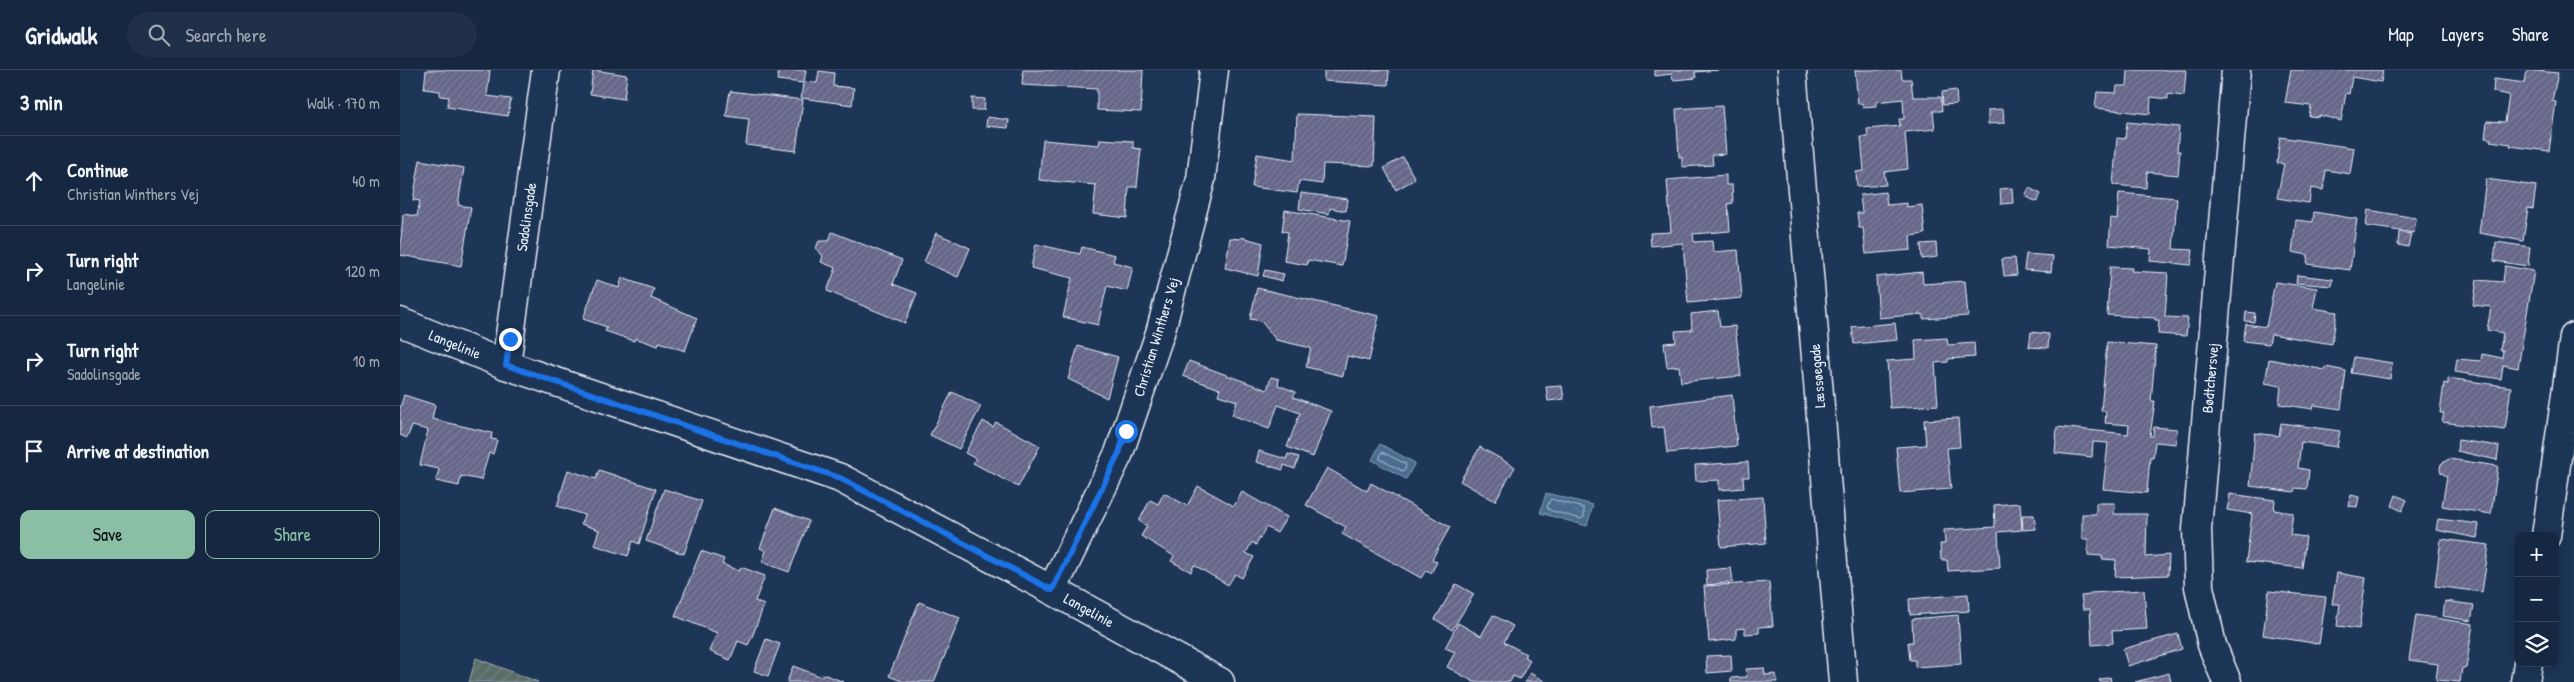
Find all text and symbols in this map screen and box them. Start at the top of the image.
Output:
search box [127,12,477,57]
text: Gridwalk [25,19,97,51]
icon: search [145,21,173,49]
text: Search here [185,22,267,48]
text: Map [2388,22,2414,47]
text: Layers [2442,22,2484,47]
text: Share [2512,22,2549,47]
text: 3 min [20,88,63,117]
text: Walk · 170 m [307,92,380,114]
text: Continue [67,157,128,183]
icon: ahead [20,167,48,195]
text: 40 m [352,170,380,192]
street label: Sadolinsgade [511,181,541,253]
text: Christian Winthers Vej [67,183,199,205]
text: Turn right [67,247,138,273]
icon: right [20,257,48,285]
text: 120 m [345,260,380,282]
text: Langelinie [67,273,125,295]
street label: Christian Winthers Vej [1128,275,1184,399]
street label: Langelinie [426,324,484,364]
route end [499,328,522,351]
text: Turn right [67,337,138,363]
street label: Bødtchersvej [2196,342,2224,414]
street label: Læssøegade [1804,343,1830,409]
icon: right [20,347,48,375]
text: 10 m [352,350,380,372]
text: Sadolinsgade [67,363,141,385]
route start [1115,420,1138,443]
icon: arrive [20,437,48,465]
text: Arrive at destination [67,438,209,464]
button: Save [20,510,195,559]
button: Share [205,510,380,559]
map controls [2514,532,2559,667]
button: + [2514,532,2559,577]
button: − [2514,577,2559,622]
street label: Langelinie [1060,588,1118,632]
button: layers [2514,622,2559,667]

